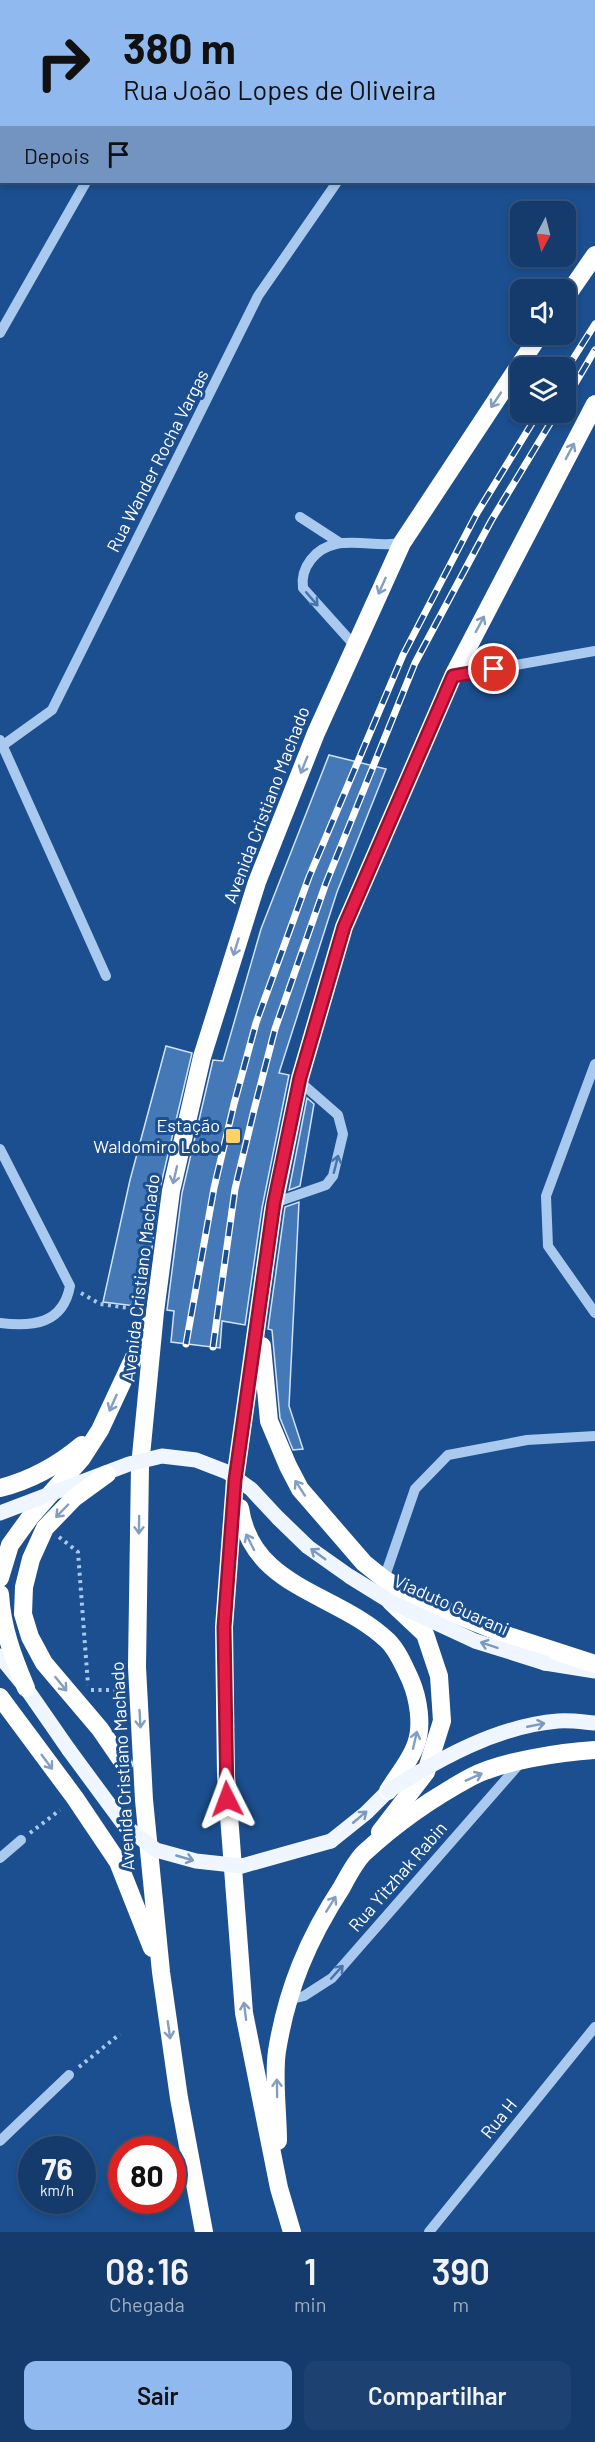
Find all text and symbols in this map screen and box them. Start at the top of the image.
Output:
text: 380 m [123,22,236,72]
icon: right [24,24,102,102]
text: Rua João Lopes de Oliveira [123,73,436,105]
icon: arrive [102,138,135,171]
text: Depois [24,142,90,168]
north arrow [510,201,576,267]
map controls [510,201,576,423]
button: sound [510,279,576,345]
button: layers [510,357,576,423]
street label: Rua Wander Rocha Vargas [101,365,213,556]
one-way arrow [489,392,502,409]
one-way arrow [564,443,576,460]
one-way arrow [376,576,387,594]
one-way arrow [305,591,319,606]
one-way arrow [474,616,486,633]
pin [468,643,519,694]
icon: arrive [477,652,510,685]
street label: Avenida Cristiano Machado [218,703,314,906]
one-way arrow [298,755,309,773]
one-way arrow [230,937,241,956]
place label: Estação Waldomiro Lobo [93,1114,220,1157]
marker: Estação Waldomiro Lobo [224,1127,242,1145]
one-way arrow [330,1154,342,1173]
one-way arrow [168,1165,180,1184]
street label: Avenida Cristiano Machado [116,1173,164,1383]
one-way arrow [107,1394,118,1412]
one-way arrow [294,1480,306,1497]
one-way arrow [54,1503,69,1518]
one-way arrow [133,1514,145,1534]
one-way arrow [244,1534,256,1551]
one-way arrow [311,1548,327,1560]
street label: Viaduto Guarani [391,1569,512,1639]
one-way arrow [480,1639,499,1650]
street label: Avenida Cristiano Machado [106,1661,138,1871]
one-way arrow [54,1676,67,1692]
one-way arrow [134,1709,145,1729]
one-way arrow [526,1719,546,1730]
one-way arrow [410,1731,422,1750]
one-way arrow [41,1753,53,1769]
position arrow [195,1767,259,1831]
one-way arrow [465,1770,483,1782]
one-way arrow [352,1811,368,1824]
street label: Rua Yitzhak Rabin [343,1817,451,1936]
one-way arrow [175,1853,194,1864]
one-way arrow [325,1895,338,1912]
one-way arrow [330,1964,344,1979]
one-way arrow [239,2001,250,2021]
one-way arrow [164,2019,175,2039]
one-way arrow [272,2078,283,2098]
street label: Rua H [475,2094,521,2143]
speed limit sign: 80 [108,2136,186,2214]
text: 76 [42,2150,73,2186]
text: km/h [40,2181,74,2199]
text: 08:16 [105,2249,189,2292]
text: 1 [304,2249,317,2292]
text: 390 [431,2249,490,2292]
text: Chegada [109,2292,185,2316]
text: min [294,2292,327,2316]
text: m [452,2292,469,2316]
button: Sair [24,2361,292,2430]
button: Compartilhar [304,2361,571,2430]

